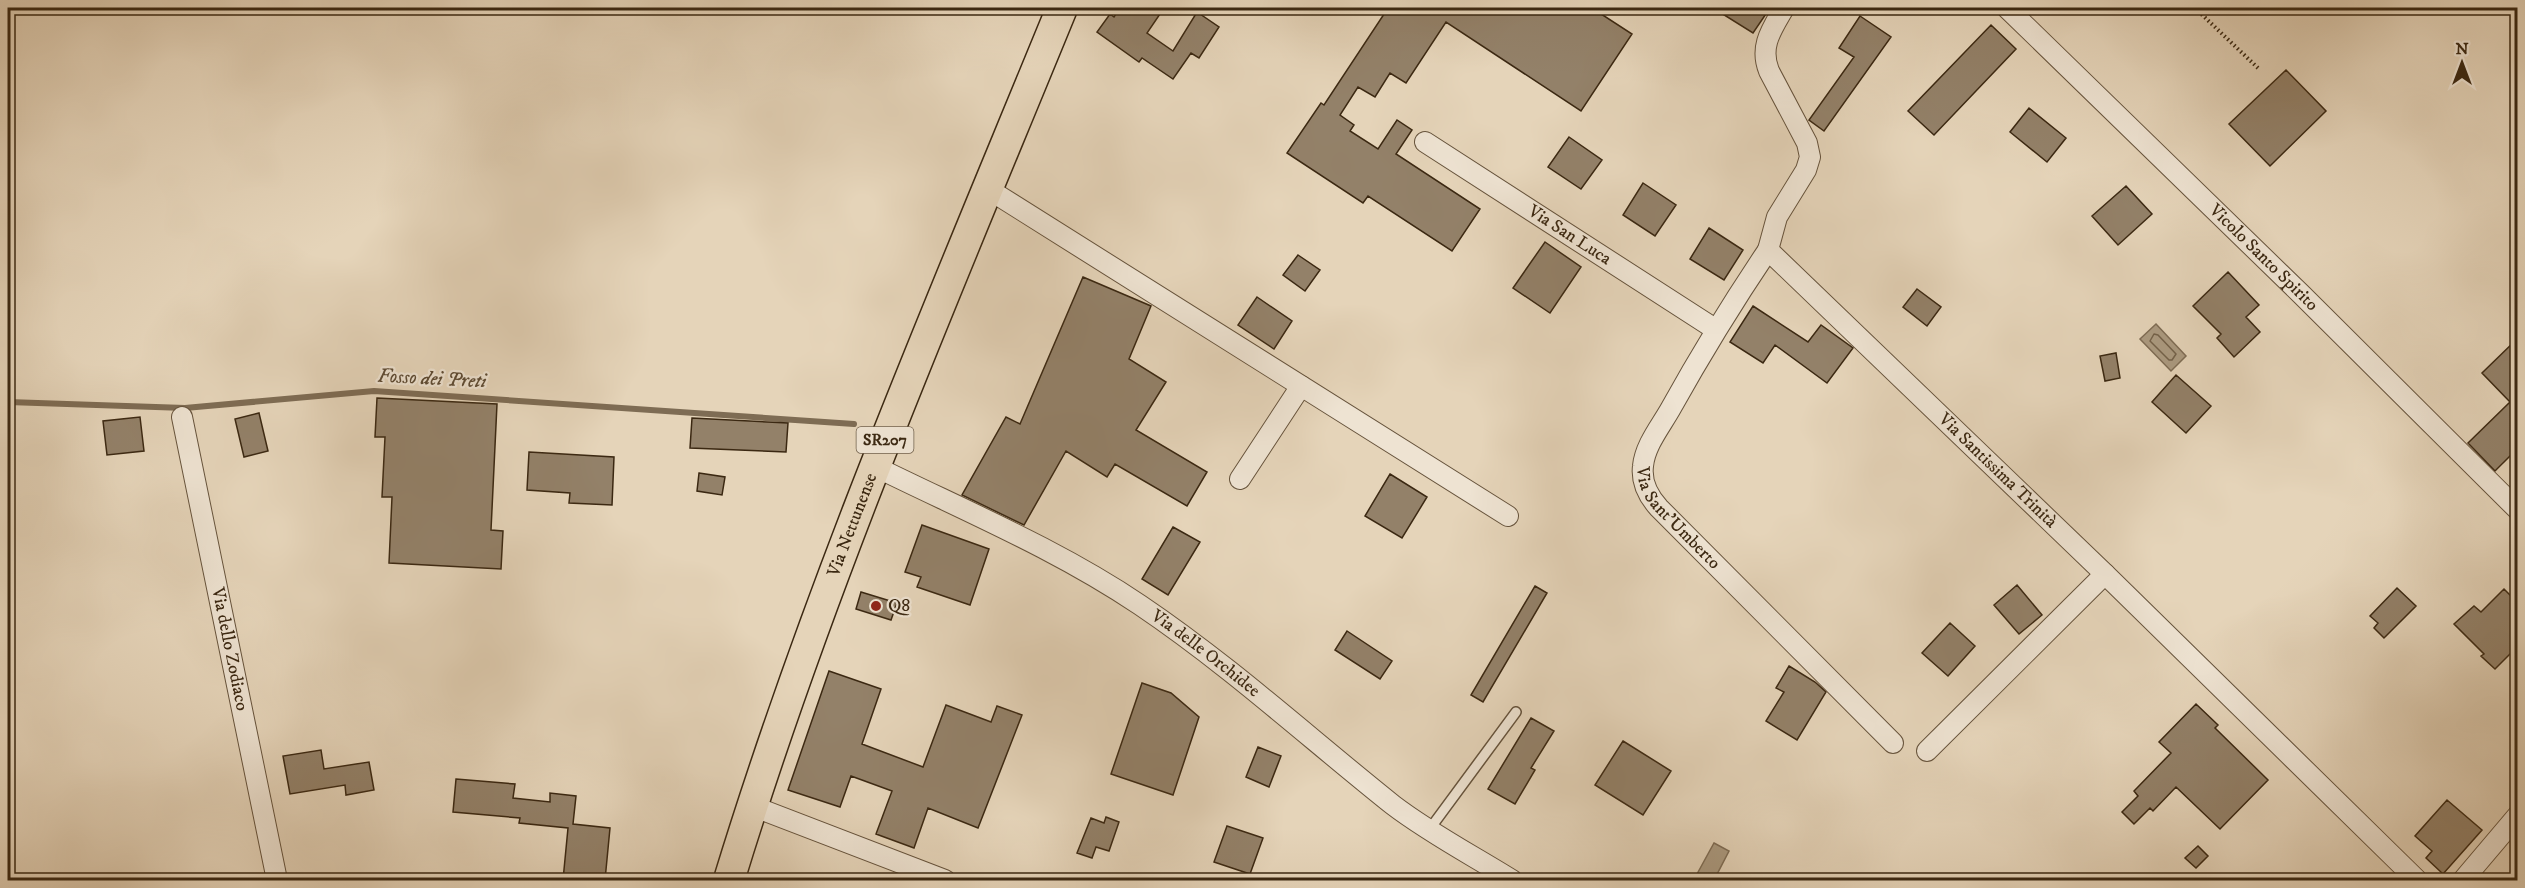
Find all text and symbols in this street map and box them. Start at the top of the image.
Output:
north arrow [2432,33,2492,93]
text: N [2455,39,2469,59]
street label: Vicolo Santo Spirito [2204,199,2323,316]
street label: Via San Luca [1523,200,1616,270]
water label: Fosso dei Preti [377,364,489,394]
street label: Via Santissima Trinità [1933,408,2062,533]
road number: SR207 [856,427,914,453]
street label: Via Sant'Umberto [1632,465,1725,574]
street label: Via Nettunense [822,470,882,581]
street label: Via dello Zodiaco [206,585,253,713]
place label: Q8 [888,595,910,617]
marker: Q8 [869,599,883,613]
street label: Via delle Orchidee [1146,604,1264,702]

